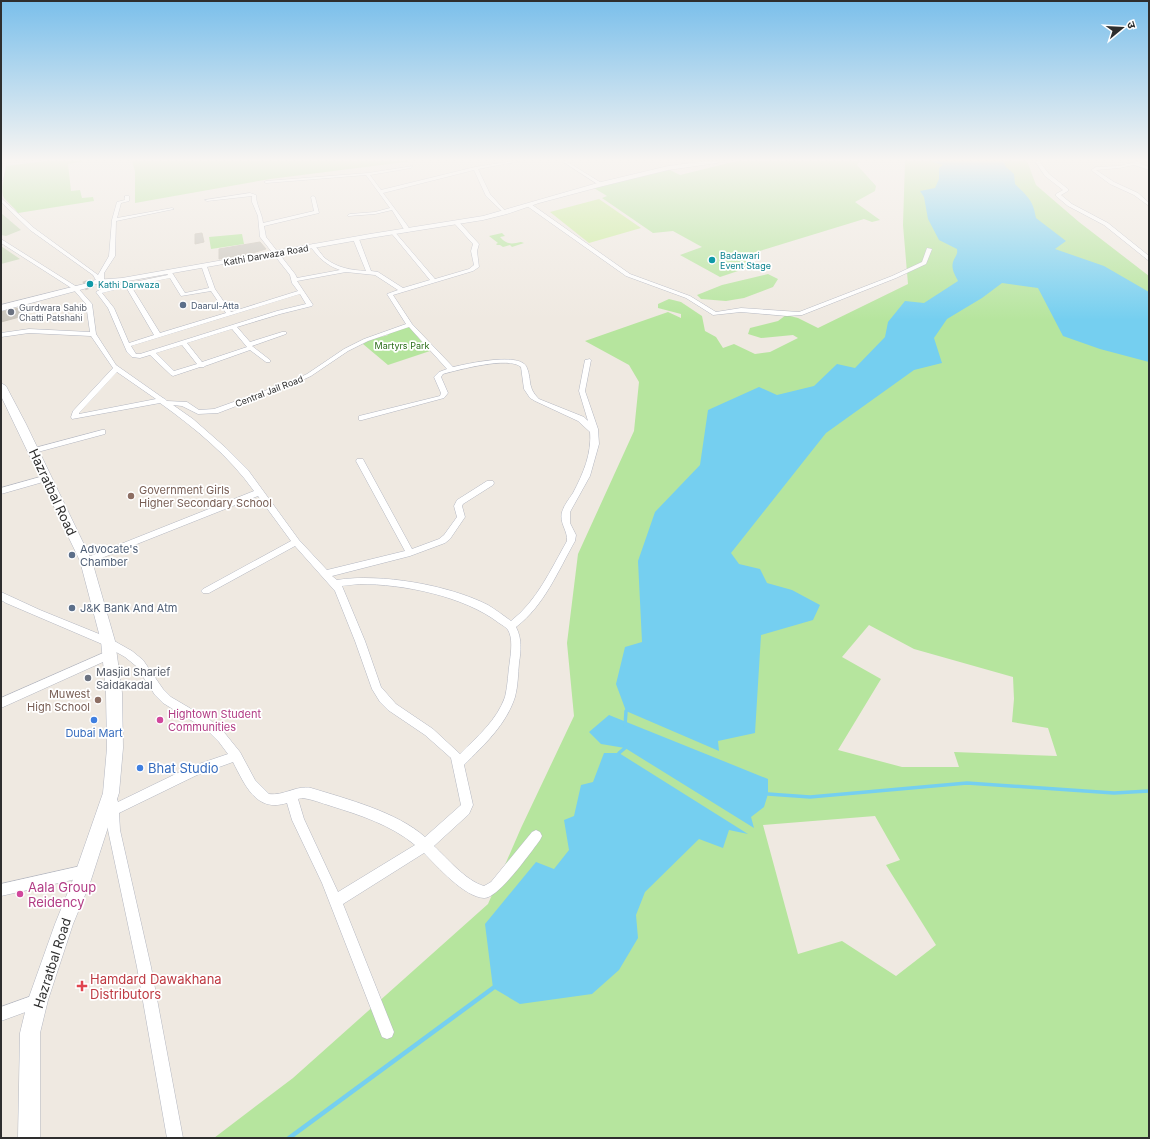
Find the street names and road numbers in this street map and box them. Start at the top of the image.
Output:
street label: Kathi Darwaza Road [223,242,309,268]
street label: Central Jail Road [233,373,305,409]
street label: Hazratbal Road [26,446,80,538]
street label: Hazratbal Road [30,916,74,1010]

